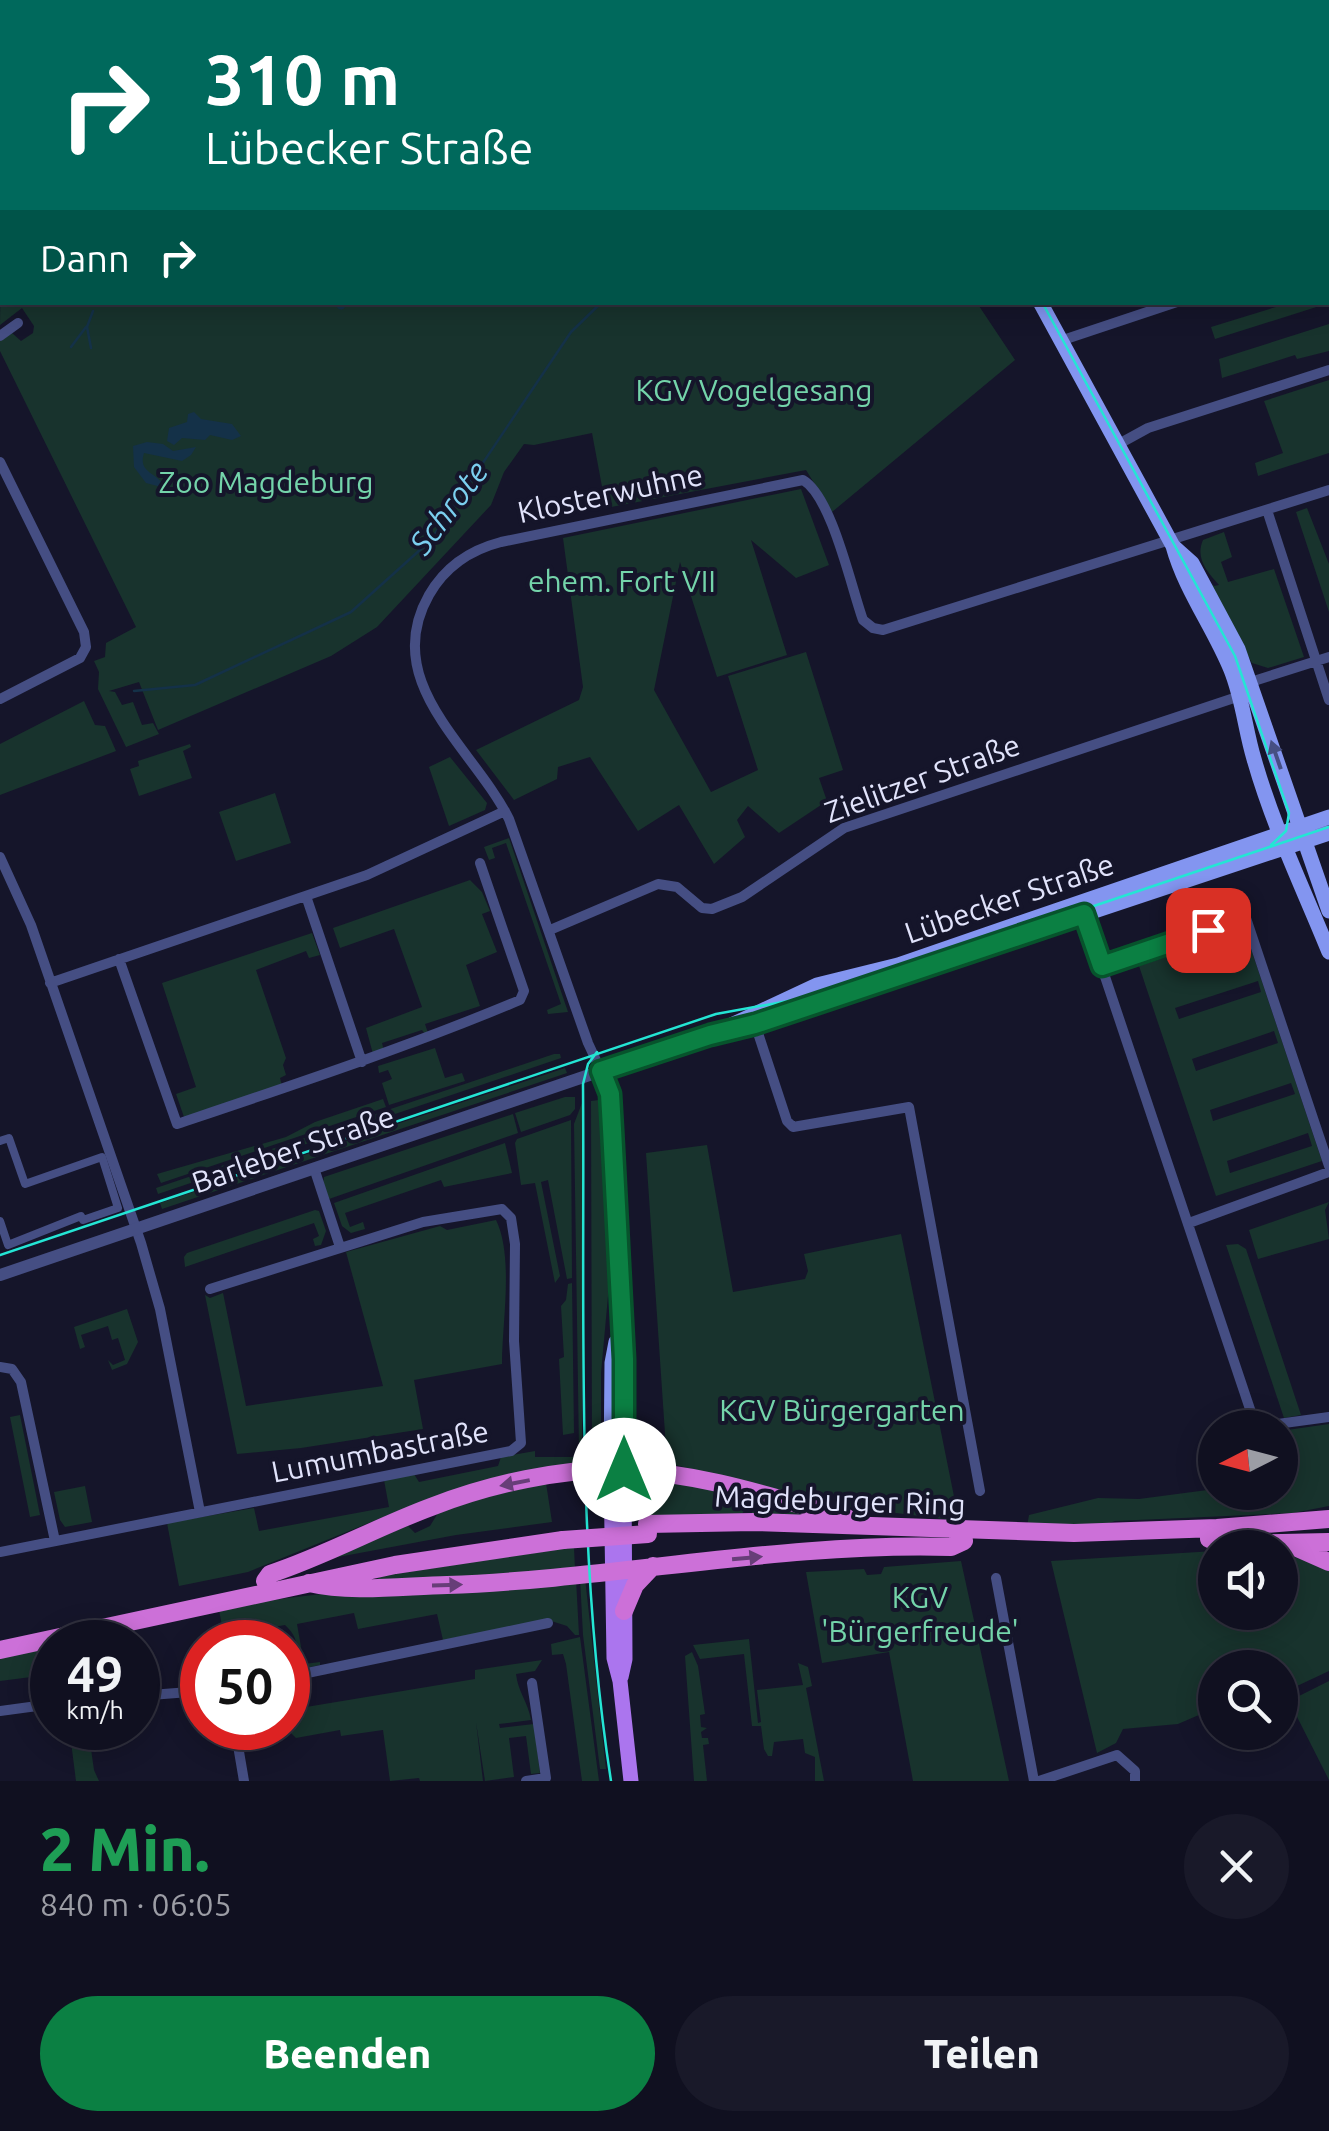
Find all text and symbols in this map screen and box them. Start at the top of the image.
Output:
icon: right [40,40,170,170]
text: 310 m [205,40,400,118]
text: Lübecker Straße [205,122,533,173]
icon: right [150,230,205,285]
text: Dann [40,237,130,279]
park label: KGV Vogelgesang [636,373,873,407]
water label: Schrote [401,453,495,561]
street label: Klosterwuhne [514,457,706,529]
park label: Zoo Magdeburg [159,465,373,499]
park label: ehem. Fort VII [528,564,716,598]
street label: Zielitzer Straße [820,727,1024,829]
one-way arrow [1268,740,1283,770]
street label: Lübecker Straße [900,846,1118,950]
pin [1166,888,1251,973]
icon: arrive [1181,903,1236,958]
street label: Barleber Straße [187,1098,399,1200]
park label: KGV Bürgergarten [719,1393,965,1427]
north arrow [1198,1410,1298,1510]
map controls [1198,1410,1298,1750]
street label: Lumumbastraße [269,1413,491,1489]
position arrow [572,1418,676,1522]
one-way arrow [499,1476,530,1492]
street label: Magdeburger Ring [714,1479,966,1521]
button: sound [1198,1530,1298,1630]
one-way arrow [732,1550,764,1566]
one-way arrow [431,1576,463,1592]
park label: KGV 'Bürgerfreude' [821,1580,1019,1648]
speed limit sign: 50 [180,1620,310,1750]
text: 49 [67,1645,123,1701]
button: search [1198,1650,1298,1750]
text: km/h [66,1696,124,1724]
button: close [1184,1814,1289,1919]
text: 2 Min. [40,1815,210,1882]
text: 840 m · 06:05 [40,1886,232,1922]
button: Beenden [40,1996,655,2111]
button: Teilen [675,1996,1289,2111]

